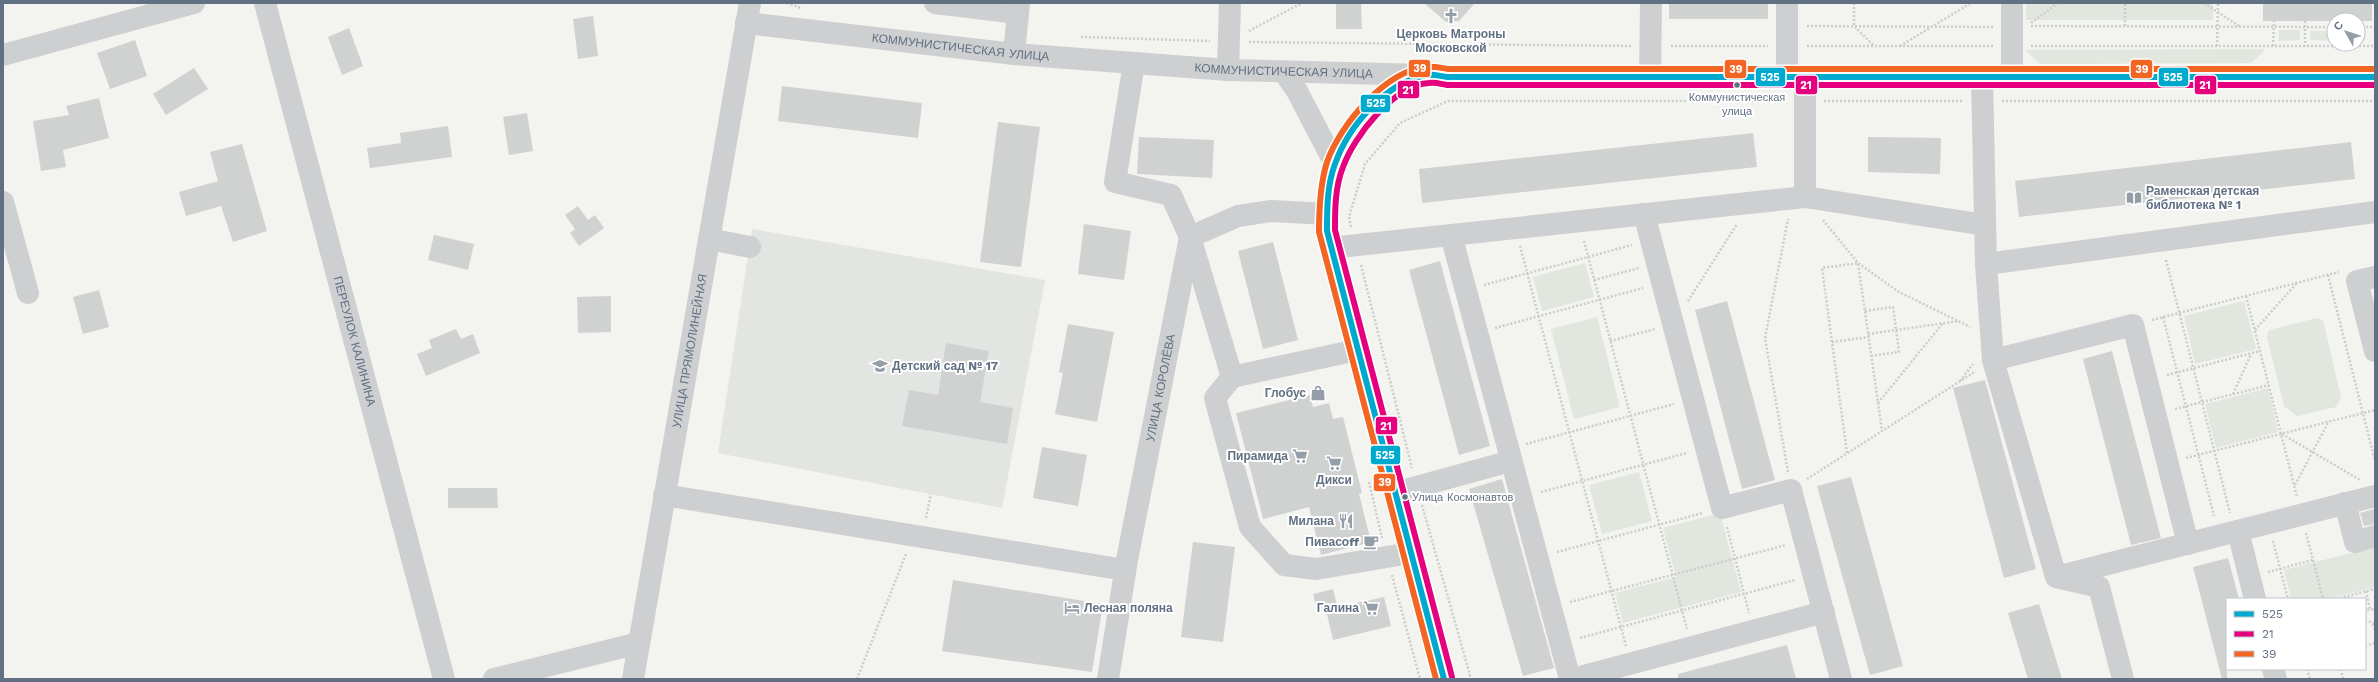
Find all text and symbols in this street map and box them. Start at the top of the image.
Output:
church icon: Церковь Матроны Московской [1442,7,1460,25]
north arrow [2326,12,2366,52]
text: С [2331,19,2346,33]
place label: Церковь Матроны Московской [1396,27,1506,55]
street label: КОММУНИСТИЧЕСКАЯ УЛИЦА [871,31,1050,64]
line badge: 39 [1408,59,1431,78]
line badge: 39 [1724,59,1747,79]
line badge: 39 [2130,59,2153,79]
street label: КОММУНИСТИЧЕСКАЯ УЛИЦА [1194,61,1373,81]
text: 39 [1413,62,1427,75]
text: 39 [1729,63,1743,76]
text: 39 [2135,63,2149,76]
line badge: 525 [1755,67,1786,87]
line badge: 525 [2158,67,2189,87]
text: 525 [1760,71,1780,84]
text: 525 [2163,71,2183,84]
line badge: 21 [1795,75,1818,95]
line badge: 21 [2194,75,2217,95]
text: 21 [1800,79,1812,92]
text: 21 [2199,79,2211,92]
line badge: 21 [1397,80,1420,99]
marker: Коммунистическая улица [1732,80,1742,90]
text: 21 [1402,84,1414,97]
place label: Коммунистическая улица [1689,91,1785,118]
line badge: 525 [1360,94,1391,113]
text: 525 [1366,97,1386,110]
place label: Раменская детская библиотека № 1 [2146,184,2259,212]
library icon: Раменская детская библиотека № 1 [2125,189,2143,207]
street label: УЛИЦА ПРЯМОЛИНЕЙНАЯ [670,273,710,429]
street label: ПЕРЕУЛОК КАЛИНИНА [331,275,379,408]
street label: УЛИЦА КОРОЛЁВА [1143,333,1178,443]
school or university icon: Детский сад № 17 [871,357,889,375]
place label: Детский сад № 17 [892,359,998,373]
shop icon: Глобус [1309,384,1327,402]
place label: Глобус [1265,386,1306,400]
line badge: 21 [1375,416,1398,435]
text: 21 [1380,420,1392,433]
line badge: 525 [1370,445,1401,465]
supermarket icon: Пирамида [1291,447,1309,465]
place label: Пирамида [1227,449,1288,463]
text: 525 [1375,449,1395,462]
supermarket icon: Дикси [1325,454,1343,472]
place label: Дикси [1316,473,1352,487]
line badge: 39 [1373,473,1396,492]
text: 39 [1378,476,1392,489]
place label: Улица Космонавтов [1412,491,1514,504]
marker: Улица Космонавтов [1400,492,1410,502]
restaurant icon: Милана [1337,512,1355,530]
place label: Милана [1288,514,1334,528]
cafe icon: Пивасоff [1362,533,1380,551]
place label: Пивасоff [1305,535,1359,549]
legend [2226,598,2366,670]
hotel icon: Лесная поляна [1063,599,1081,617]
supermarket icon: Галина [1362,599,1380,617]
place label: Лесная поляна [1084,601,1173,615]
place label: Галина [1317,601,1359,615]
text: 525 [2262,607,2283,621]
text: 21 [2262,627,2274,641]
text: 39 [2262,647,2276,661]

